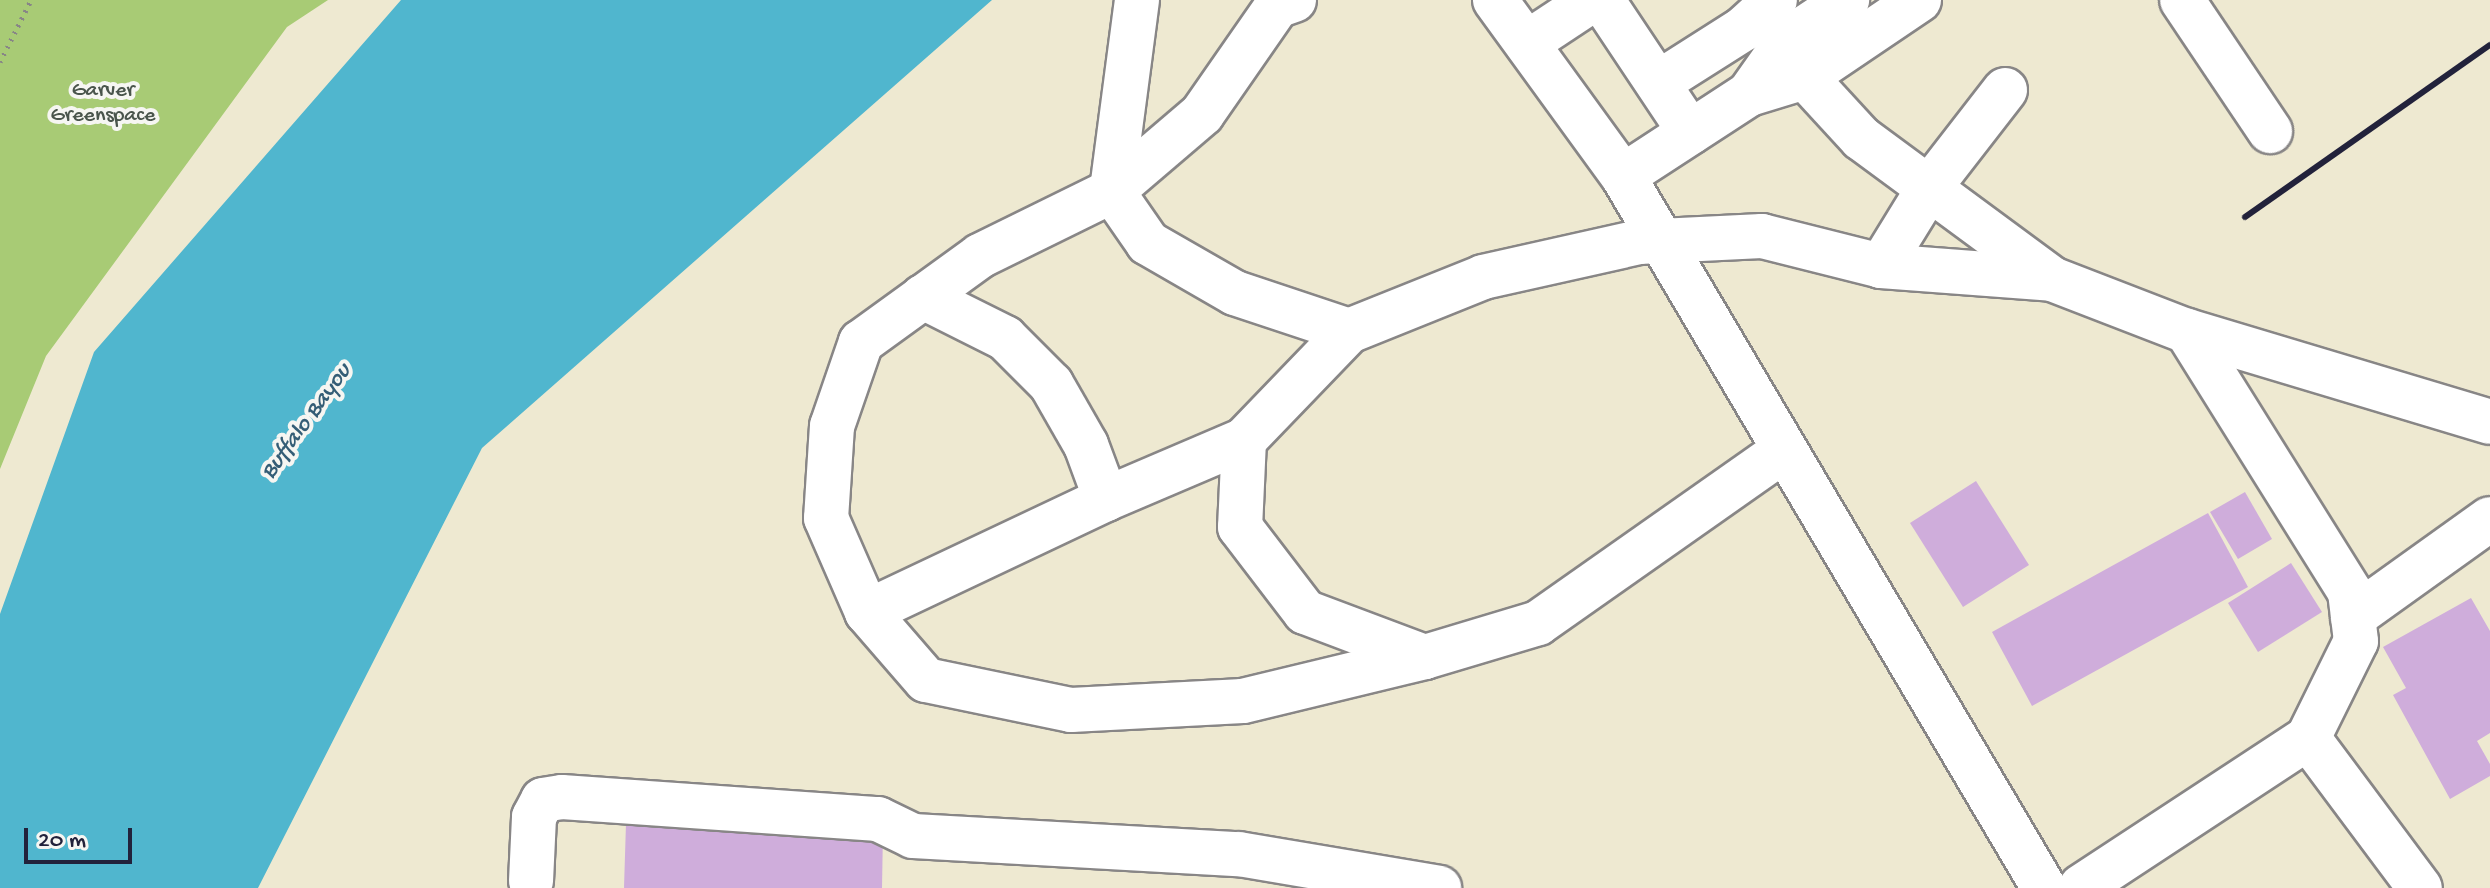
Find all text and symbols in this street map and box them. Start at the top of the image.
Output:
park label: Garver Greenspace [51,78,155,130]
water label: Buffalo Bayou [255,358,359,486]
scale bar [28,812,136,862]
text: 20 m [38,827,86,856]

